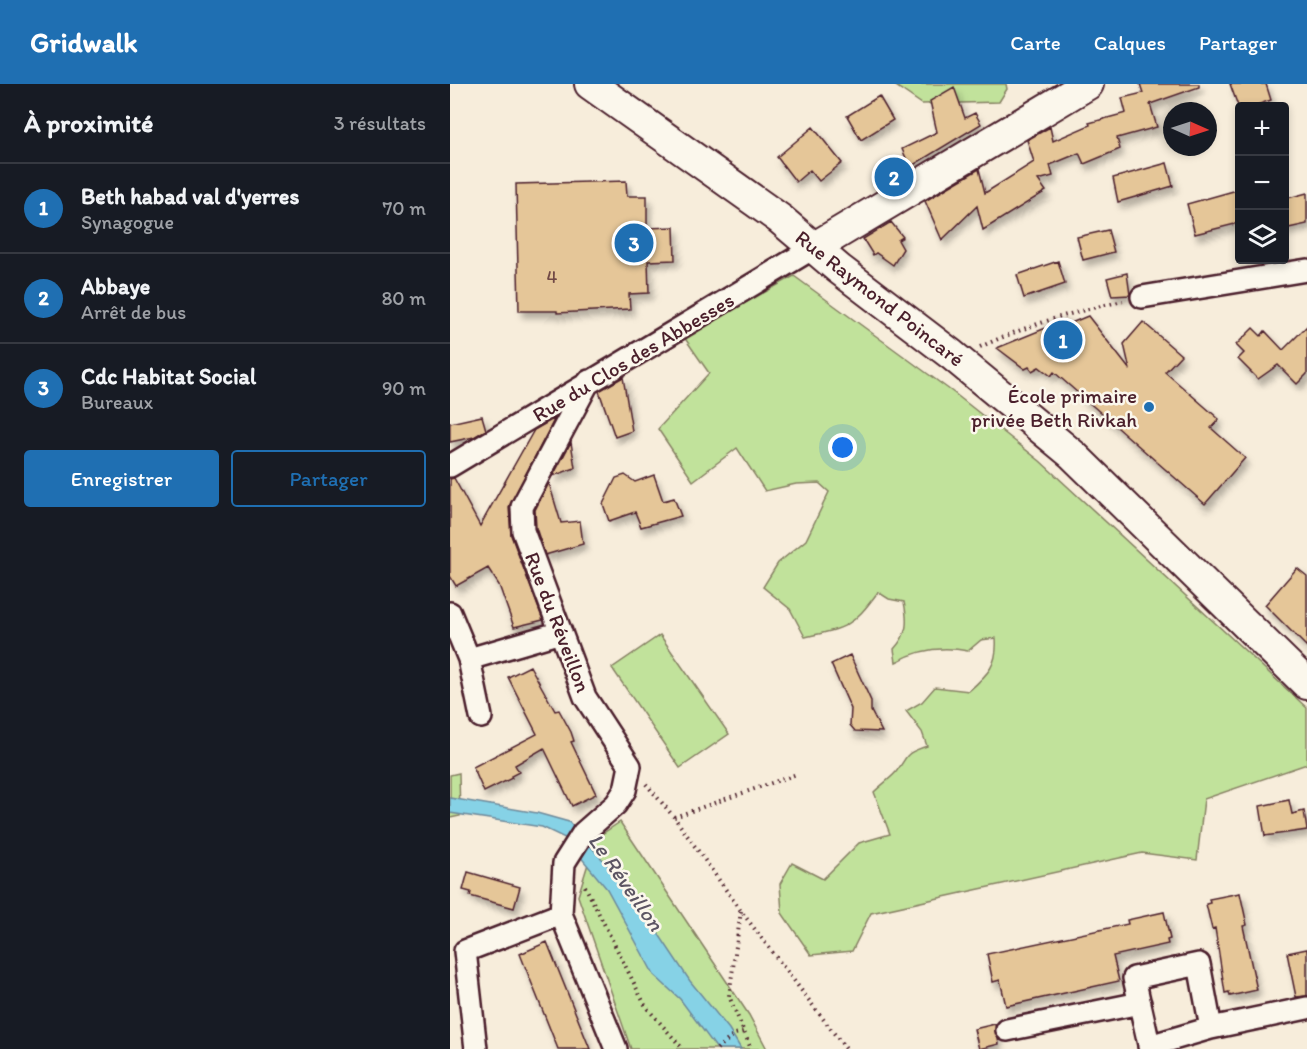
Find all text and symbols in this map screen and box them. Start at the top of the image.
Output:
text: Gridwalk [30,25,138,59]
text: Carte [1010,30,1061,55]
text: Calques [1094,30,1166,55]
text: Partager [1199,30,1277,55]
north arrow [1163,102,1217,156]
map controls [1235,102,1289,264]
button: + [1235,102,1289,156]
text: À proximité [24,107,153,139]
text: 3 résultats [334,111,426,135]
pin: 2 [874,154,914,200]
button: − [1235,156,1289,210]
text: Beth habad val d'yerres [81,183,299,210]
text: 1 [39,196,48,220]
text: 70 m [382,196,426,220]
text: Synagogue [81,210,174,234]
button: layers [1235,210,1289,264]
pin: 3 [614,220,654,266]
street label: Rue Raymond Poincaré [791,224,969,372]
house number: 4 [547,266,558,288]
text: Abbaye [81,273,150,300]
text: 2 [38,286,49,310]
text: 80 m [381,286,426,310]
street label: Rue du Clos des Abbesses [528,287,738,427]
text: Arrêt de bus [81,300,186,324]
pin: 1 [1044,318,1082,362]
text: Cdc Habitat Social [81,363,256,390]
text: 3 [38,376,49,400]
text: 90 m [382,376,426,400]
place label: École primaire privée Beth Rivkah [971,383,1137,432]
text: Bureaux [81,390,153,414]
marker: École primaire privée Beth Rivkah [1142,400,1156,414]
your location [828,433,857,462]
button: Enregistrer [24,450,219,507]
button: Partager [231,450,426,507]
street label: Rue du Réveillon [520,548,596,696]
water label: Le Réveillon [583,828,670,937]

